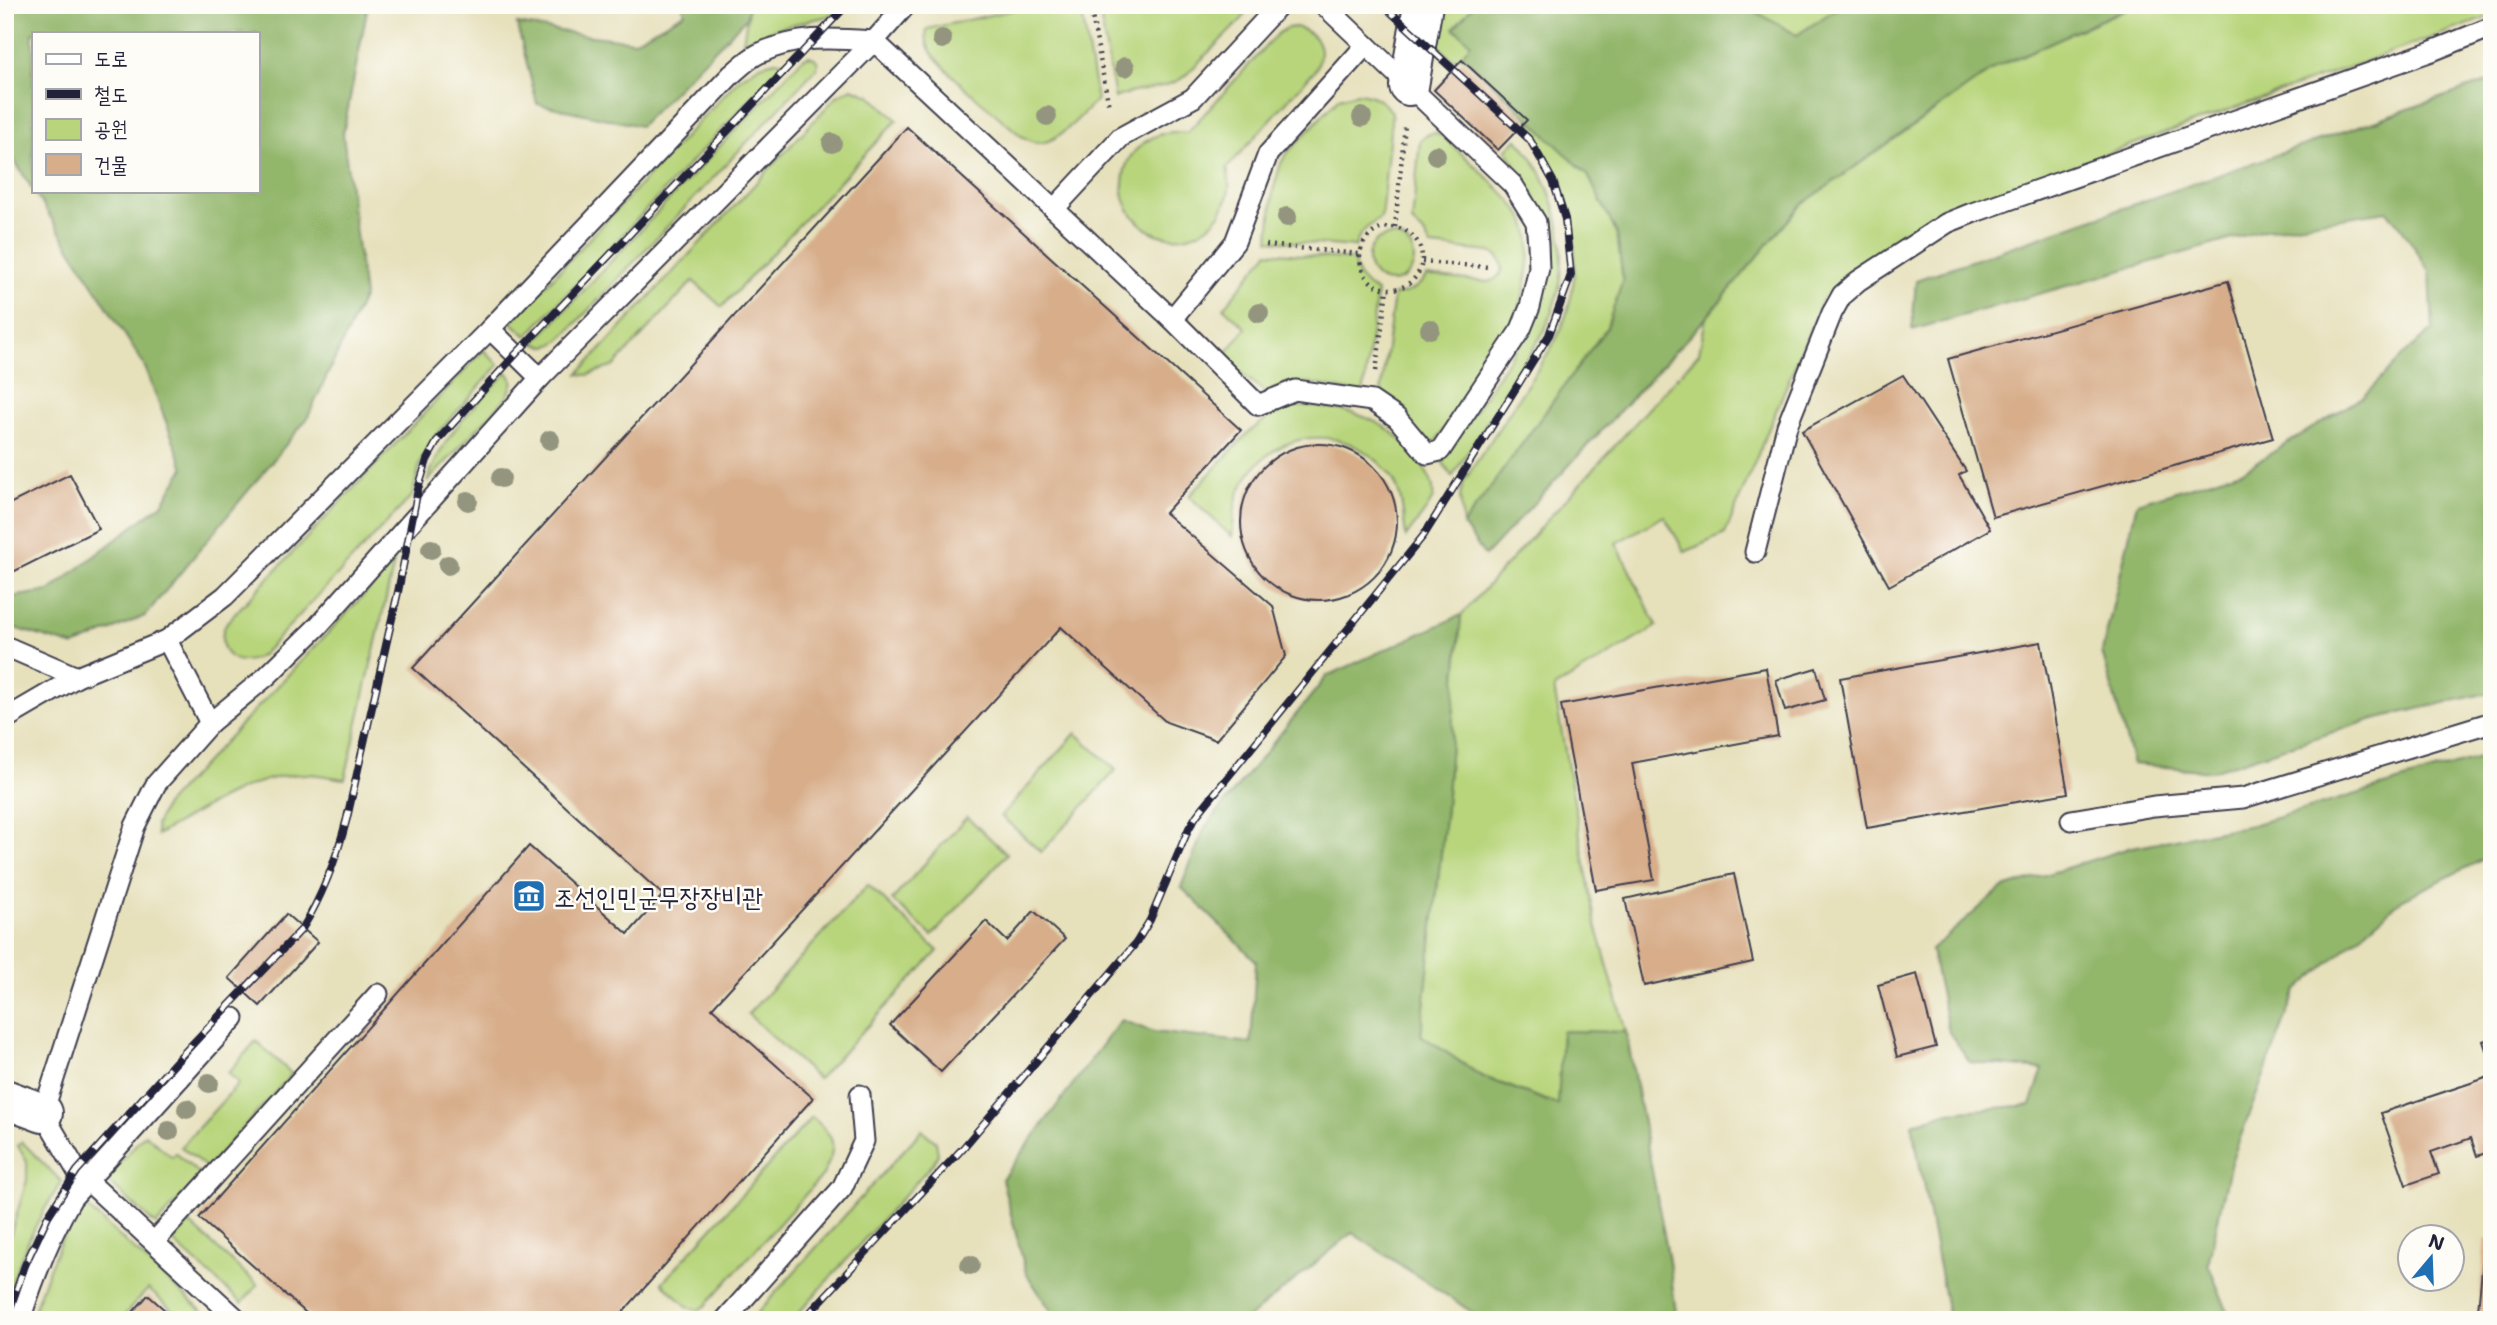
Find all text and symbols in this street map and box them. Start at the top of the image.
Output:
legend [32,32,259,192]
text: 도로 [94,45,128,73]
text: 철도 [94,81,128,109]
text: 공원 [94,115,128,143]
text: 건물 [94,151,128,179]
museum icon: 조선인민군무장장비관 [510,877,548,915]
place label: 조선인민군무장장비관 [554,879,763,914]
north arrow [2396,1224,2466,1294]
text: N [2425,1228,2448,1257]

